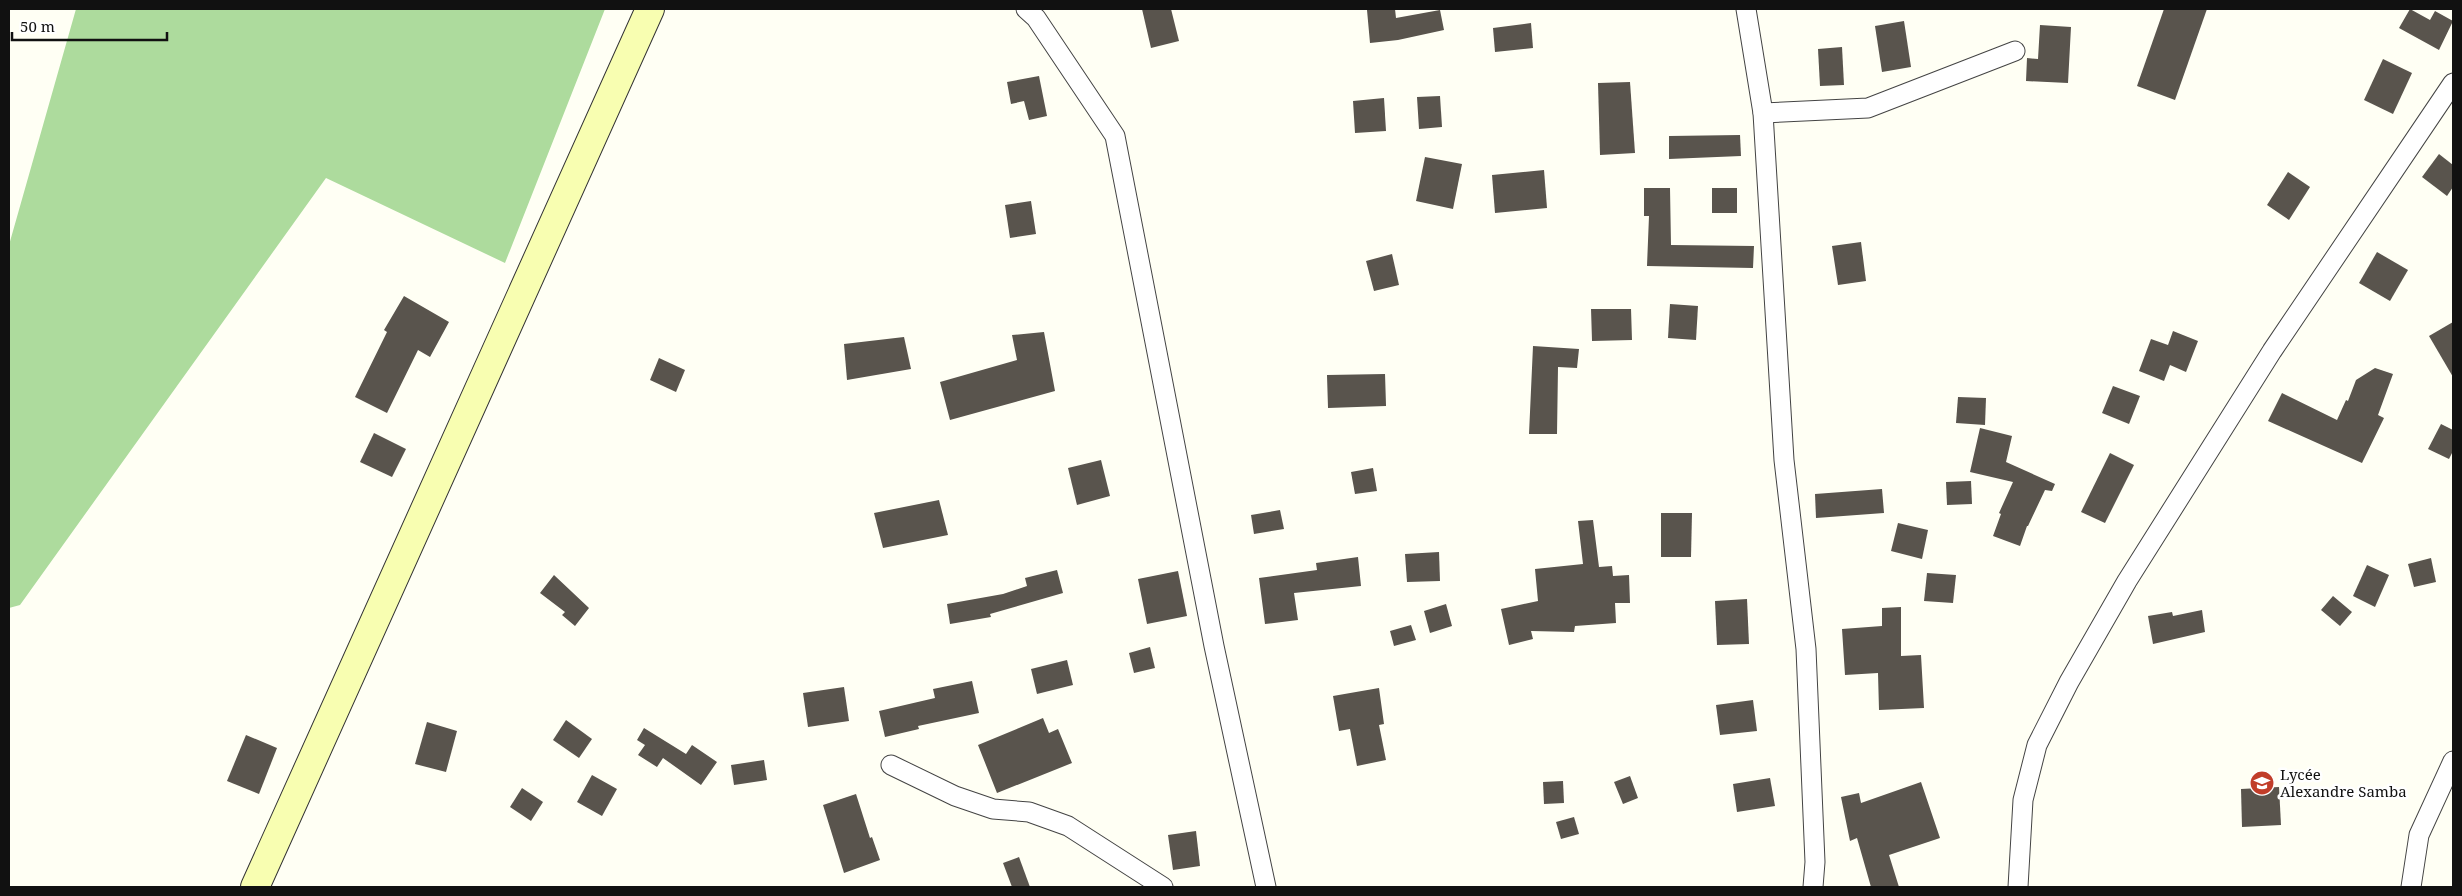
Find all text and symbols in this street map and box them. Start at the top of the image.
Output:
scale bar [12,10,168,42]
text: 50 m [20,16,55,36]
place label: Lycée Alexandre Samba [2280,764,2407,801]
school or university icon: Lycée Alexandre Samba [2249,770,2275,796]

